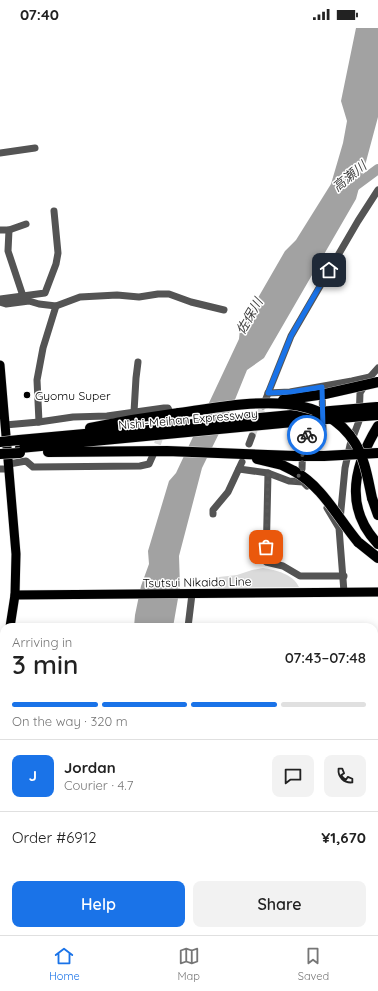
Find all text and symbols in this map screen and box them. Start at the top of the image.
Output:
text: 07:40 [20,5,59,24]
water label: 高瀬川 [329,156,371,194]
pin [312,253,346,287]
icon: home [318,259,340,281]
water label: 佐保川 [232,293,267,337]
place label: Gyomu Super [35,388,111,403]
marker: Gyomu Super [22,390,32,400]
street label: Nishi-Meihan Expressway [118,405,258,433]
courier [287,415,327,455]
icon: bike [296,424,318,446]
pin [249,530,283,564]
icon: bag [255,536,277,558]
street label: Tsutsui Nikaido Line [142,574,252,590]
text: Arriving in [12,634,72,650]
text: 3 min [12,648,78,681]
text: 07:43–07:48 [285,648,366,667]
text: On the way · 320 m [12,713,128,729]
button: chat [272,755,314,797]
button: phone [324,755,366,797]
text: Jordan [64,758,116,777]
text: J [29,766,37,785]
text: Courier · 4.7 [64,777,133,793]
text: Order #6912 [12,828,97,847]
text: ¥1,670 [321,828,366,847]
button: Help [12,881,185,927]
button: Share [193,881,366,927]
tab: Home [49,945,80,983]
tab: Map [177,945,200,983]
tab: Saved [298,945,329,983]

